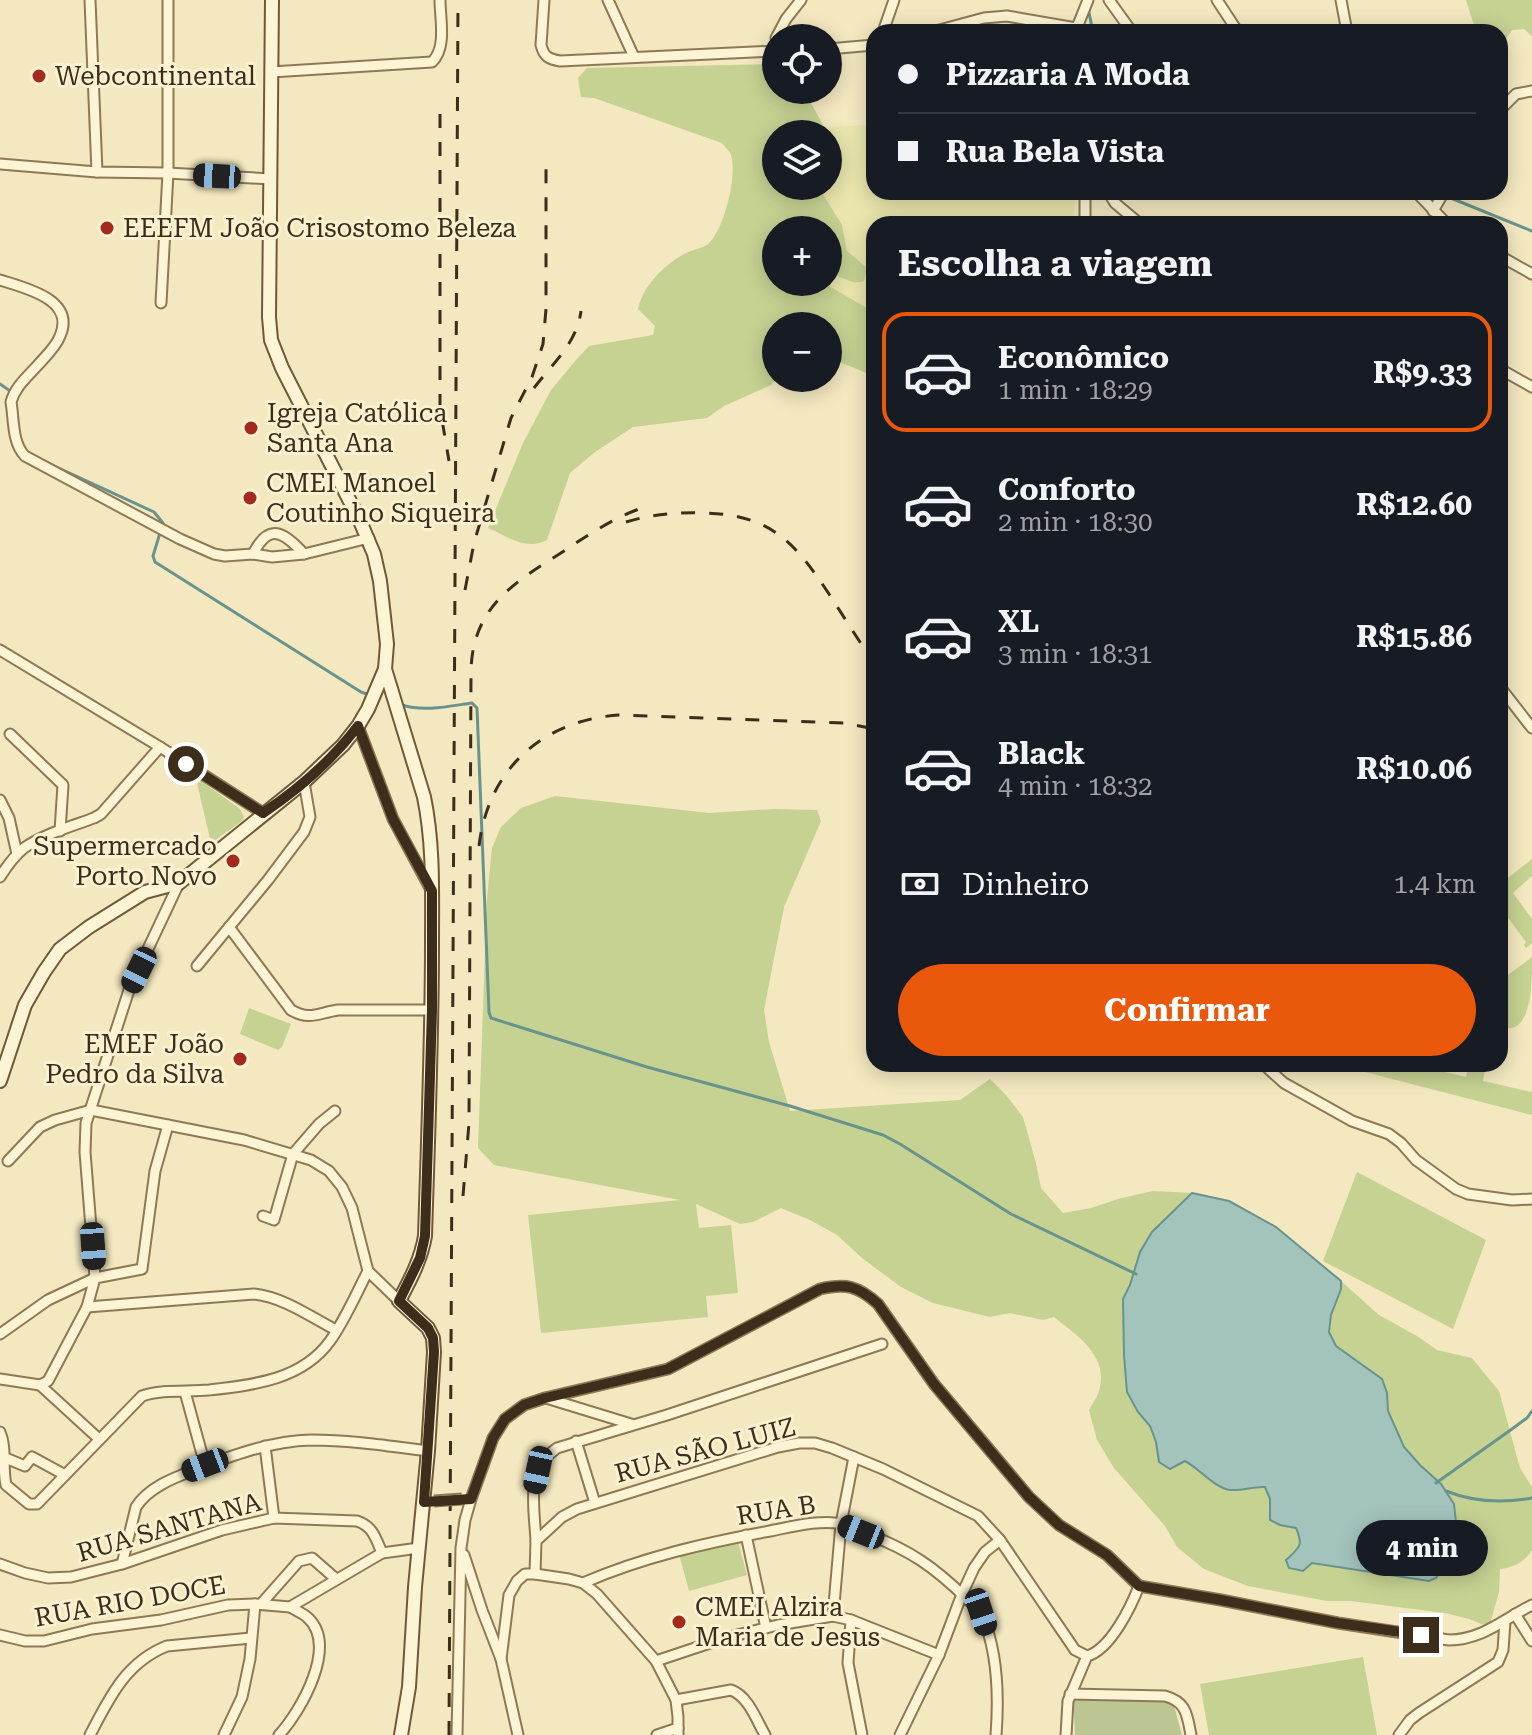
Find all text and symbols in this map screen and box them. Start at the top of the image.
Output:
map controls [762,24,842,392]
button: locate [762,24,842,104]
text: Pizzaria A Moda [946,57,1190,92]
place label: Webcontinental [55,61,256,91]
marker: Webcontinental [30,67,48,85]
button: layers [762,120,842,200]
text: Rua Bela Vista [946,134,1164,169]
car [192,163,242,189]
place label: EEEFM João Crisostomo Beleza [123,213,516,243]
button: + [762,216,842,296]
marker: EEEFM João Crisostomo Beleza [98,219,116,237]
text: Escolha a viagem [898,243,1213,285]
button: − [762,312,842,392]
icon: car [902,336,974,408]
text: Econômico [998,340,1169,375]
text: R$9.33 [1373,355,1472,390]
text: 1 min · 18:29 [998,375,1153,405]
place label: Igreja Católica Santa Ana [267,398,447,458]
marker: Igreja Católica Santa Ana [242,419,260,437]
place label: CMEI Manoel Coutinho Siqueira [266,468,495,528]
icon: car [902,468,974,540]
text: Conforto [998,472,1136,507]
text: R$12.60 [1356,487,1472,522]
marker: CMEI Manoel Coutinho Siqueira [241,489,259,507]
text: 2 min · 18:30 [998,507,1153,537]
icon: car [902,600,974,672]
text: XL [998,604,1039,639]
text: R$15.86 [1356,619,1472,654]
text: 3 min · 18:31 [998,639,1153,669]
icon: car [902,732,974,804]
text: Black [998,736,1085,771]
route start [168,746,204,782]
text: R$10.06 [1356,751,1472,786]
text: 4 min · 18:32 [998,771,1153,801]
place label: Supermercado Porto Novo [33,831,217,891]
marker: Supermercado Porto Novo [224,852,242,870]
icon: cash [898,862,942,906]
text: Dinheiro [962,867,1090,902]
text: 1.4 km [1393,869,1476,899]
car [118,943,160,997]
button: Confirmar [898,964,1476,1056]
place label: EMEF João Pedro da Silva [45,1029,224,1089]
marker: EMEF João Pedro da Silva [231,1050,249,1068]
car [79,1221,107,1271]
street label: RUA SÃO LUIZ [611,1411,799,1489]
car [521,1444,555,1496]
car [178,1445,232,1485]
street label: RUA SANTANA [73,1486,265,1568]
street label: RUA B [734,1489,818,1531]
car [834,1512,888,1552]
callout: 4 min [1355,1519,1487,1575]
text: 4 min [1386,1533,1458,1563]
street label: RUA RIO DOCE [32,1569,228,1633]
car [962,1585,1000,1639]
place label: CMEI Alzira Maria de Jesus [695,1592,880,1652]
marker: CMEI Alzira Maria de Jesus [670,1613,688,1631]
route end [1403,1617,1439,1653]

